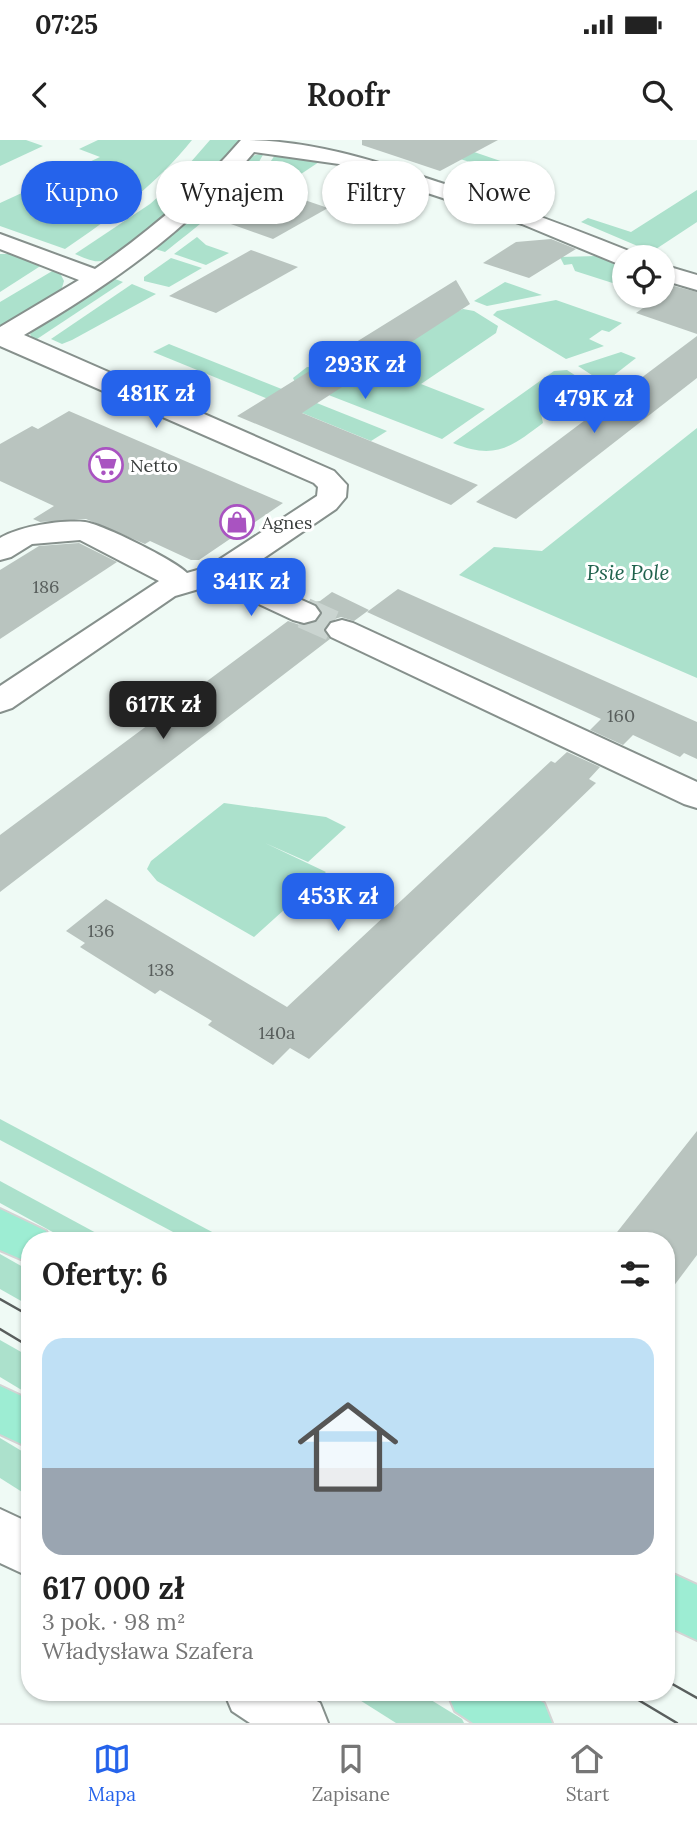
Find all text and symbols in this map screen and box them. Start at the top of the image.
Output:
text: 07:25 [35,8,98,41]
text: Roofr [307,74,390,115]
icon: back [21,76,59,114]
icon: search [638,76,676,114]
chip: Kupno [21,161,142,224]
chip: Wynajem [156,161,308,224]
chip: Filtry [322,161,429,224]
chip: Nowe [443,161,555,224]
map controls [612,245,675,308]
button: locate [612,245,675,308]
pin: 293K zł [300,342,430,401]
text: 293K zł [325,349,405,378]
pin: 481K zł [91,370,221,430]
pin: 479K zł [529,376,659,435]
text: 481K zł [117,378,195,407]
text: 479K zł [555,383,633,412]
supermarket icon: Netto [87,446,125,484]
place label: Netto [130,454,178,477]
shop icon: Agnes [218,503,256,541]
place label: Agnes [261,511,312,534]
pin: 341K zł [186,559,316,618]
park label: Psie Pole [586,559,670,586]
text: 341K zł [213,566,289,595]
house number: 186 [32,575,60,598]
pin: 617K zł [98,682,228,741]
text: 617K zł [125,689,201,718]
house number: 160 [607,704,635,727]
pin: 453K zł [273,874,403,933]
text: 453K zł [298,881,378,910]
house number: 136 [88,919,114,942]
house number: 138 [148,958,174,981]
house number: 140a [259,1021,295,1044]
text: Oferty: 6 [42,1255,168,1293]
icon: filters [616,1255,654,1293]
icon: home [285,1384,411,1510]
text: 617 000 zł [42,1569,184,1607]
text: 3 pok. · 98 m² [42,1607,186,1636]
text: Władysława Szafera [42,1636,254,1665]
tab: Mapa [88,1740,136,1806]
tab: Zapisane [312,1740,390,1806]
tab: Start [566,1740,609,1806]

